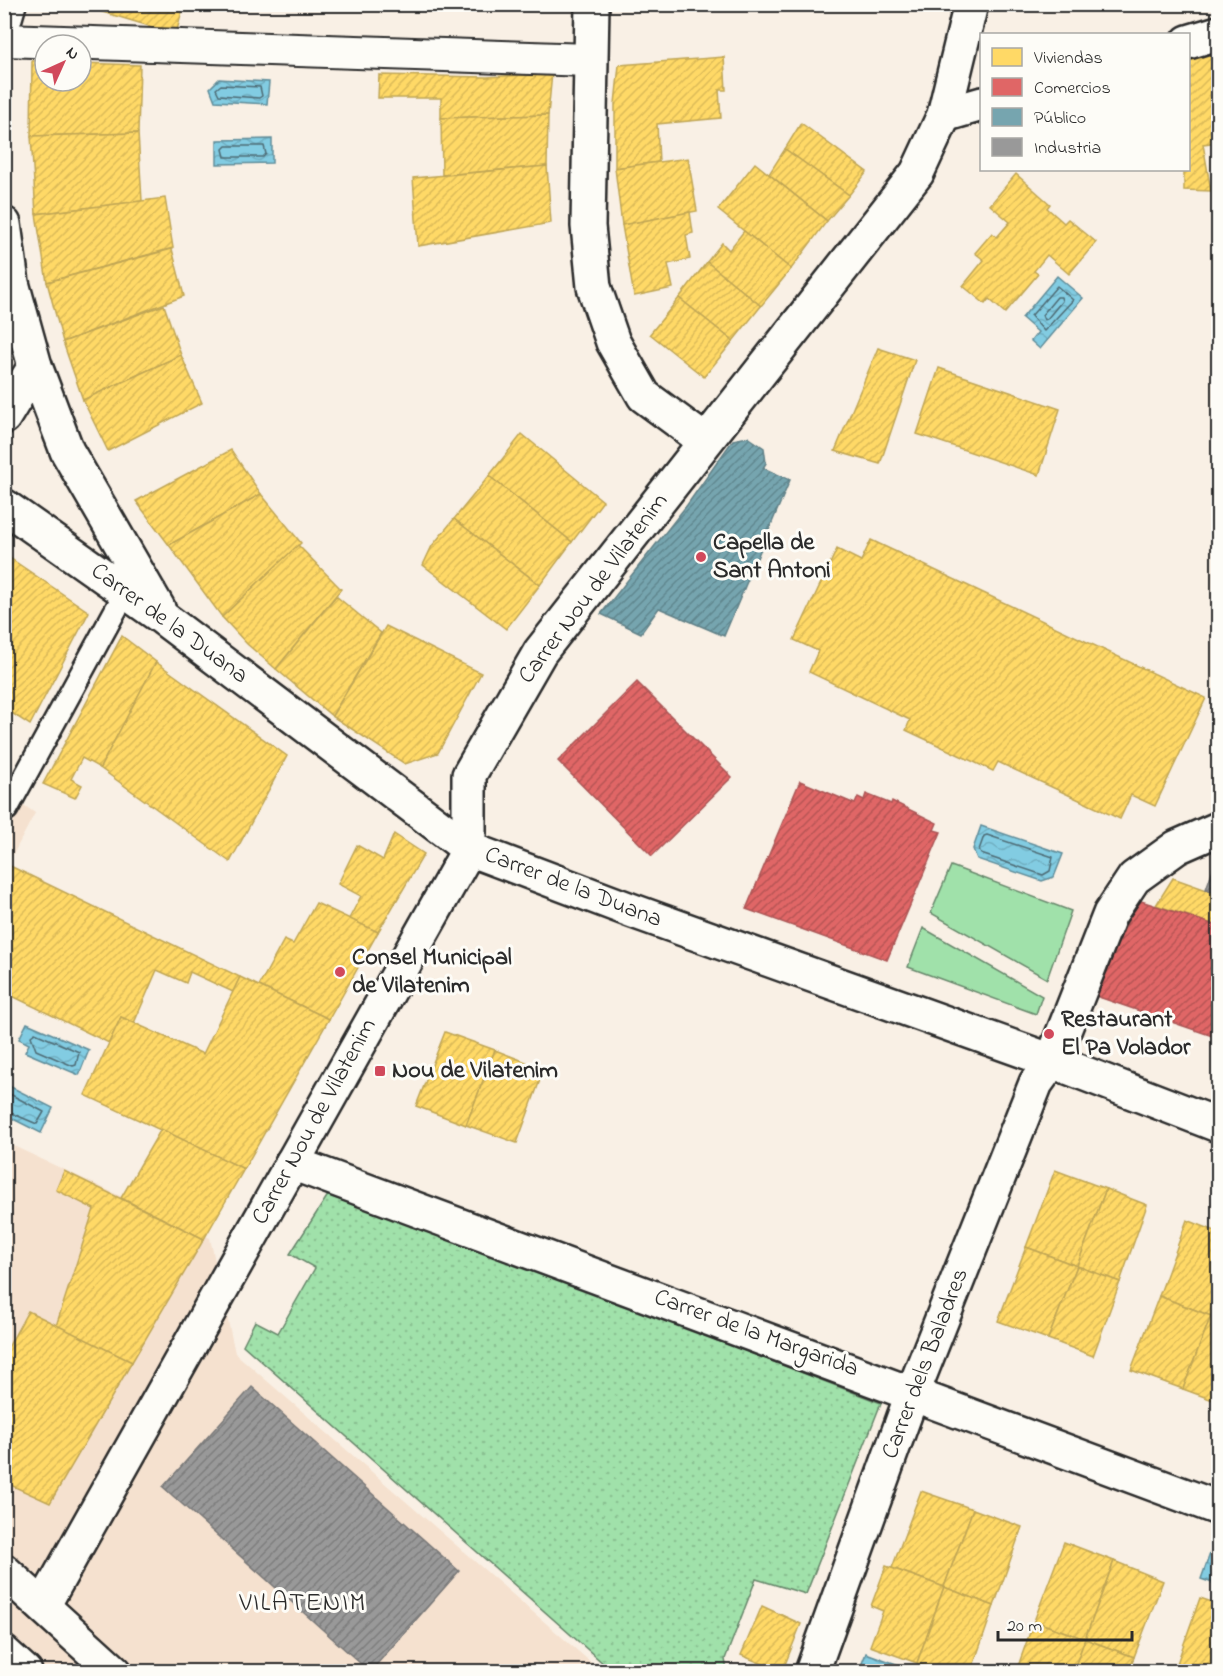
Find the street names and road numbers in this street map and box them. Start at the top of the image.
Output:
street label: Carrer Nou de Vilatenim [510,486,678,692]
street label: Carrer de la Duana [83,555,255,693]
street label: Carrer de la Duana [479,838,667,938]
street label: Carrer Nou de Vilatenim [244,1012,386,1232]
street label: Carrer dels Baladres [874,1264,978,1464]
street label: Carrer de la Margarida [649,1281,863,1387]

